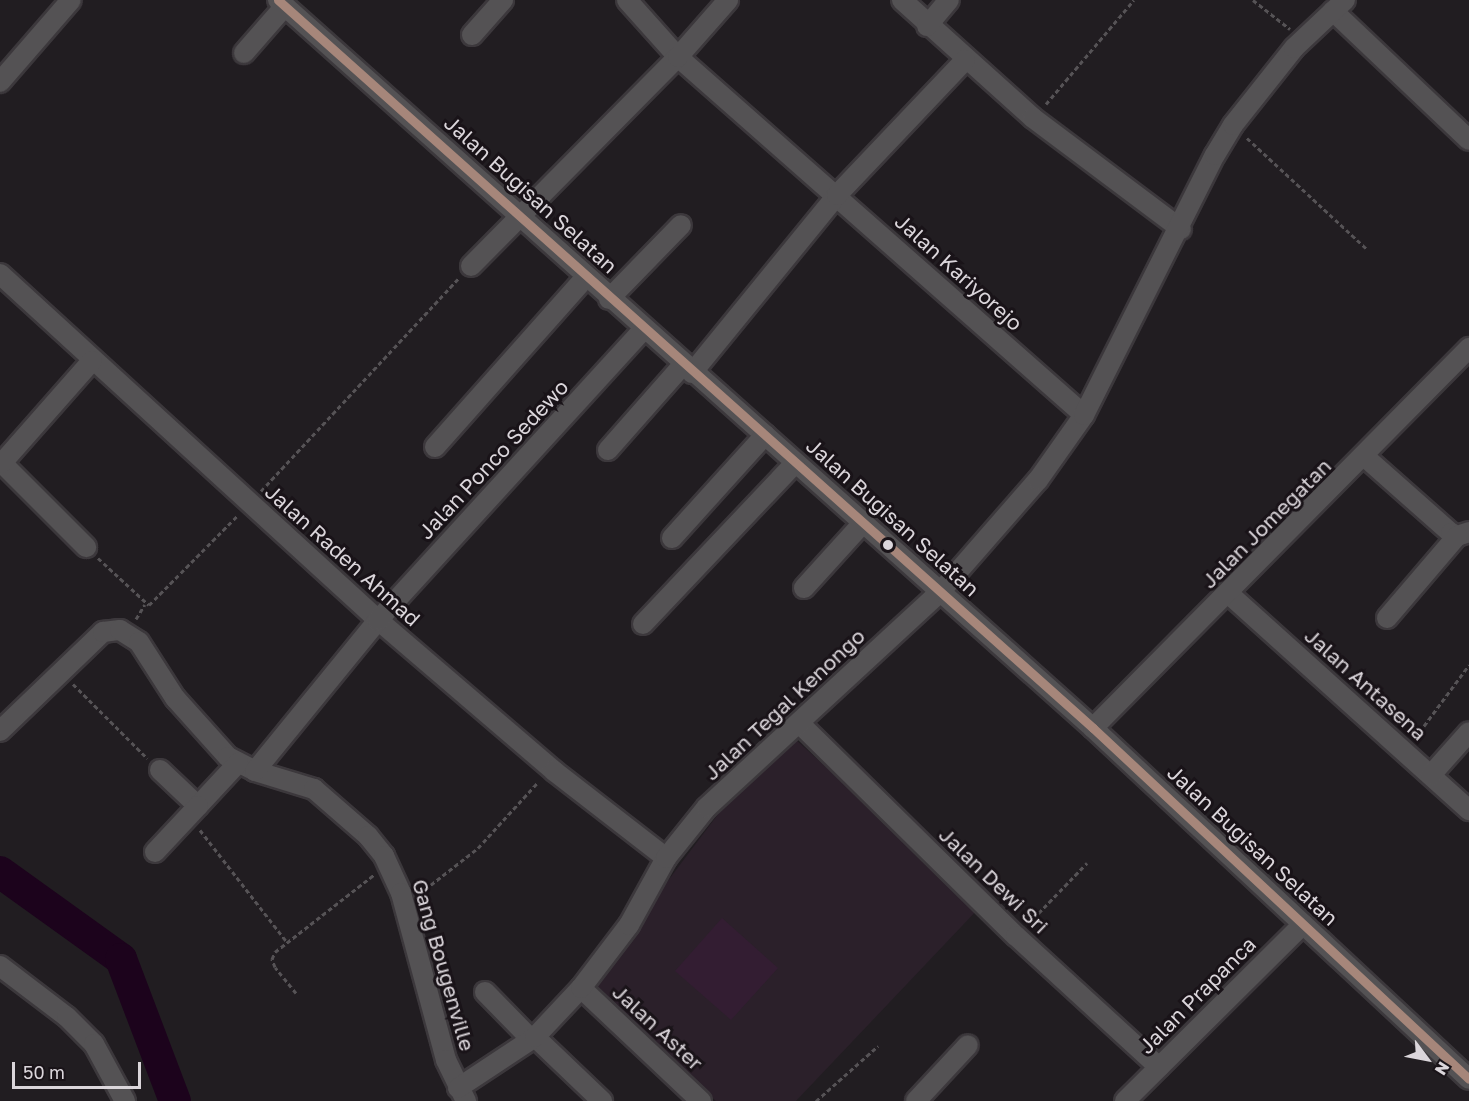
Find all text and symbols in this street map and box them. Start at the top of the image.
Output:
street label: Jalan Bugisan Selatan [439,110,623,278]
street label: Jalan Kariyorejo [890,208,1028,336]
street label: Jalan Ponco Sedewo [413,374,573,544]
street label: Jalan Bugisan Selatan [801,433,985,601]
street label: Jalan Jomegatan [1196,453,1336,593]
street label: Jalan Raden Ahmad [260,479,426,631]
unlabelled marker [882,539,894,551]
street label: Jalan Tegal Kenongo [698,623,870,785]
street label: Jalan Antasena [1300,623,1432,745]
street label: Jalan Bugisan Selatan [1163,759,1343,931]
street label: Jalan Dewi Sri [934,822,1054,938]
street label: Gang Bougenville [407,876,481,1054]
street label: Jalan Prapanca [1133,931,1261,1059]
street label: Jalan Aster [608,979,708,1075]
north arrow [1397,1029,1457,1089]
scale bar [15,1050,144,1088]
text: N [1431,1058,1454,1079]
text: 50 m [23,1061,65,1083]

